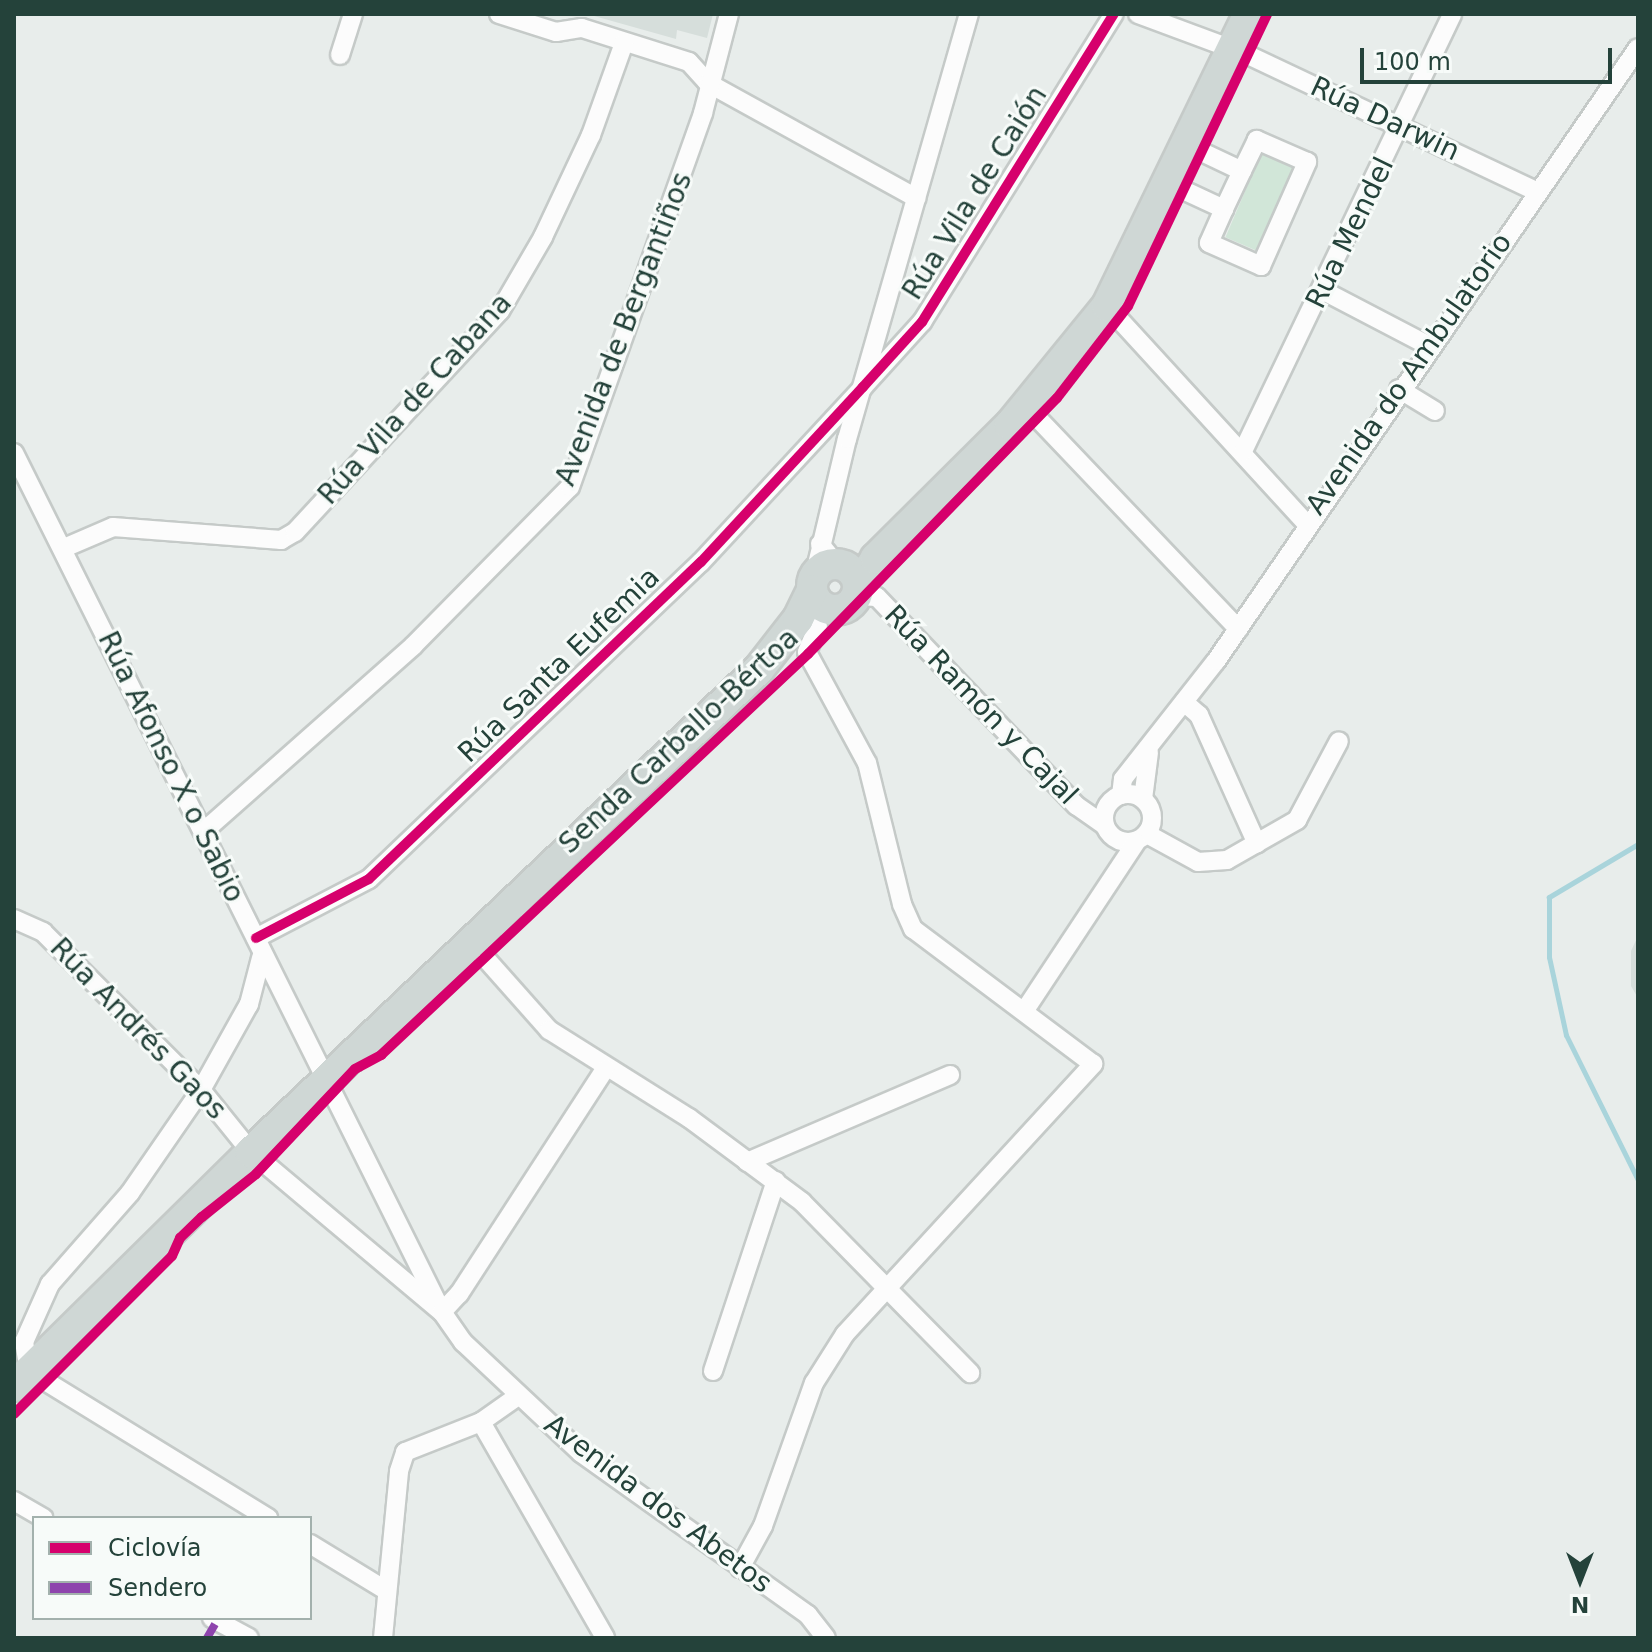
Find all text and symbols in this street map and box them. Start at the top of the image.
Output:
scale bar [1364,32,1616,82]
text: 100 m [1374,48,1451,76]
street label: Rúa Darwin [1305,70,1465,168]
street label: Rúa Vila de Caión [896,80,1054,306]
street label: Rúa Mendel [1299,152,1401,314]
street label: Avenida de Bergantiños [549,168,699,490]
street label: Avenida do Ambulatorio [1299,227,1519,521]
street label: Rúa Vila de Cabana [311,286,519,512]
street label: Rúa Santa Eufemia [451,560,667,770]
street label: Rúa Ramón y Cajal [877,598,1085,812]
street label: Senda Carballo-Bértoa [552,621,806,861]
street label: Rúa Afonso X o Sabio [91,626,251,908]
street label: Rúa Andrés Gaos [43,931,233,1127]
street label: Avenida dos Abetos [538,1408,778,1600]
legend [32,1516,312,1620]
text: Ciclovía [108,1534,202,1562]
north arrow [1540,1540,1620,1620]
text: Sendero [108,1574,207,1602]
text: N [1571,1592,1589,1617]

